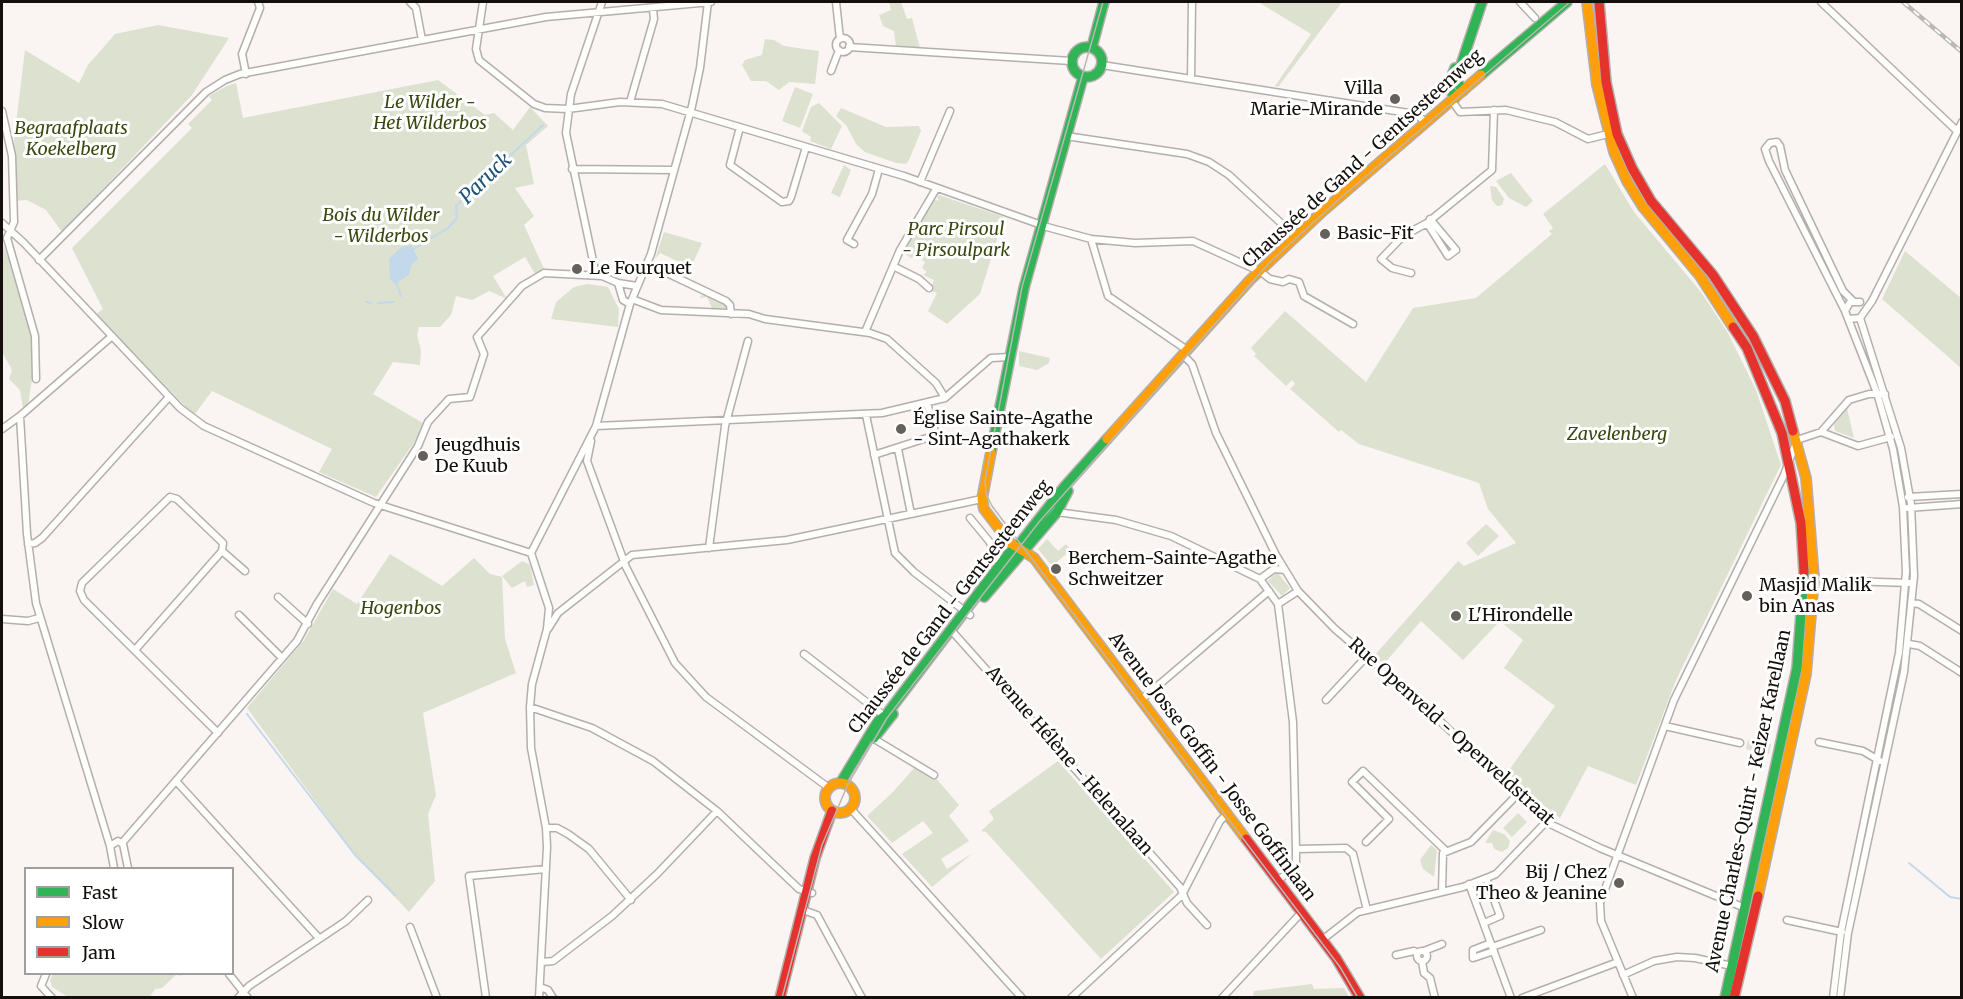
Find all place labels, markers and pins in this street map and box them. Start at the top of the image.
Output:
place label: Villa Marie-Mirande [1250,78,1383,121]
marker: Villa Marie-Mirande [1388,92,1402,106]
place label: Basic-Fit [1337,223,1414,245]
marker: Basic-Fit [1318,227,1332,241]
place label: Le Fourquet [589,258,692,280]
marker: Le Fourquet [570,262,584,276]
place label: Église Sainte-Agathe - Sint-Agathakerk [913,408,1093,450]
marker: Église Sainte-Agathe - Sint-Agathakerk [894,422,908,436]
place label: Jeugdhuis De Kuub [435,435,520,478]
marker: Jeugdhuis De Kuub [416,449,430,463]
place label: Berchem-Sainte-Agathe Schweitzer [1068,548,1277,590]
marker: Berchem-Sainte-Agathe Schweitzer [1049,562,1063,576]
place label: Masjid Malik bin Anas [1759,575,1872,618]
marker: Masjid Malik bin Anas [1740,589,1754,603]
place label: L'Hirondelle [1468,605,1573,627]
marker: L'Hirondelle [1449,609,1463,623]
place label: Bij / Chez Theo & Jeanine [1476,862,1607,904]
marker: Bij / Chez Theo & Jeanine [1612,876,1626,890]

